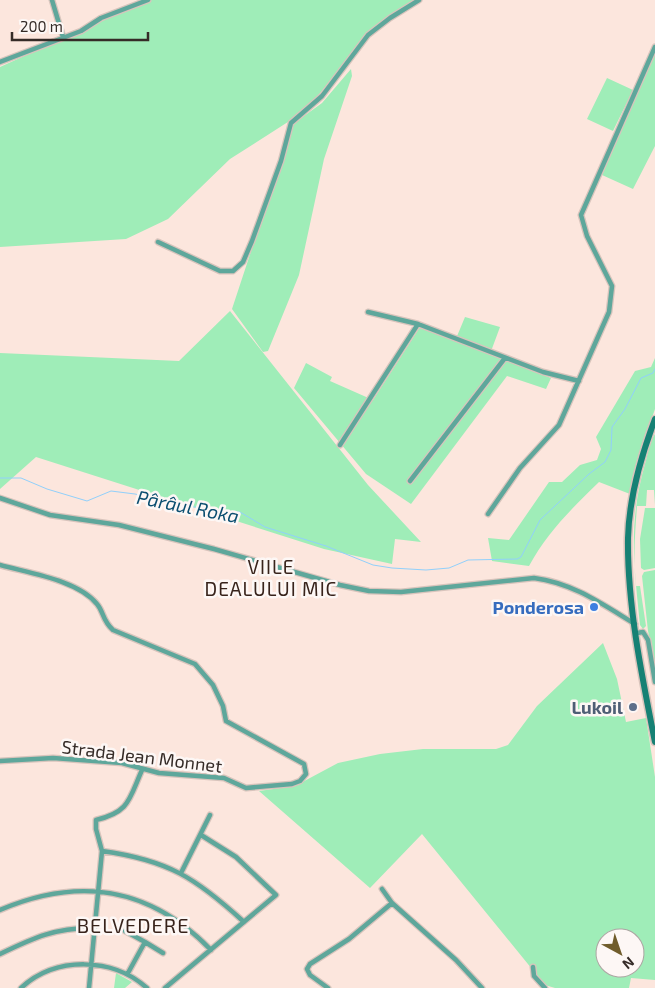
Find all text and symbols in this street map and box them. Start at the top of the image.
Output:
scale bar [12,10,149,42]
text: 200 m [20,17,63,35]
water label: Pârâul Roka [135,485,241,527]
district label: VIILE DEALULUI MIC [205,555,337,600]
place label: Ponderosa [493,596,584,618]
marker: Ponderosa [588,601,600,613]
place label: Lukoil [571,696,623,718]
marker: Lukoil [627,701,639,713]
street label: Strada Jean Monnet [61,735,224,777]
district label: BELVEDERE [77,913,189,937]
north arrow [595,928,645,978]
text: N [619,954,638,973]

